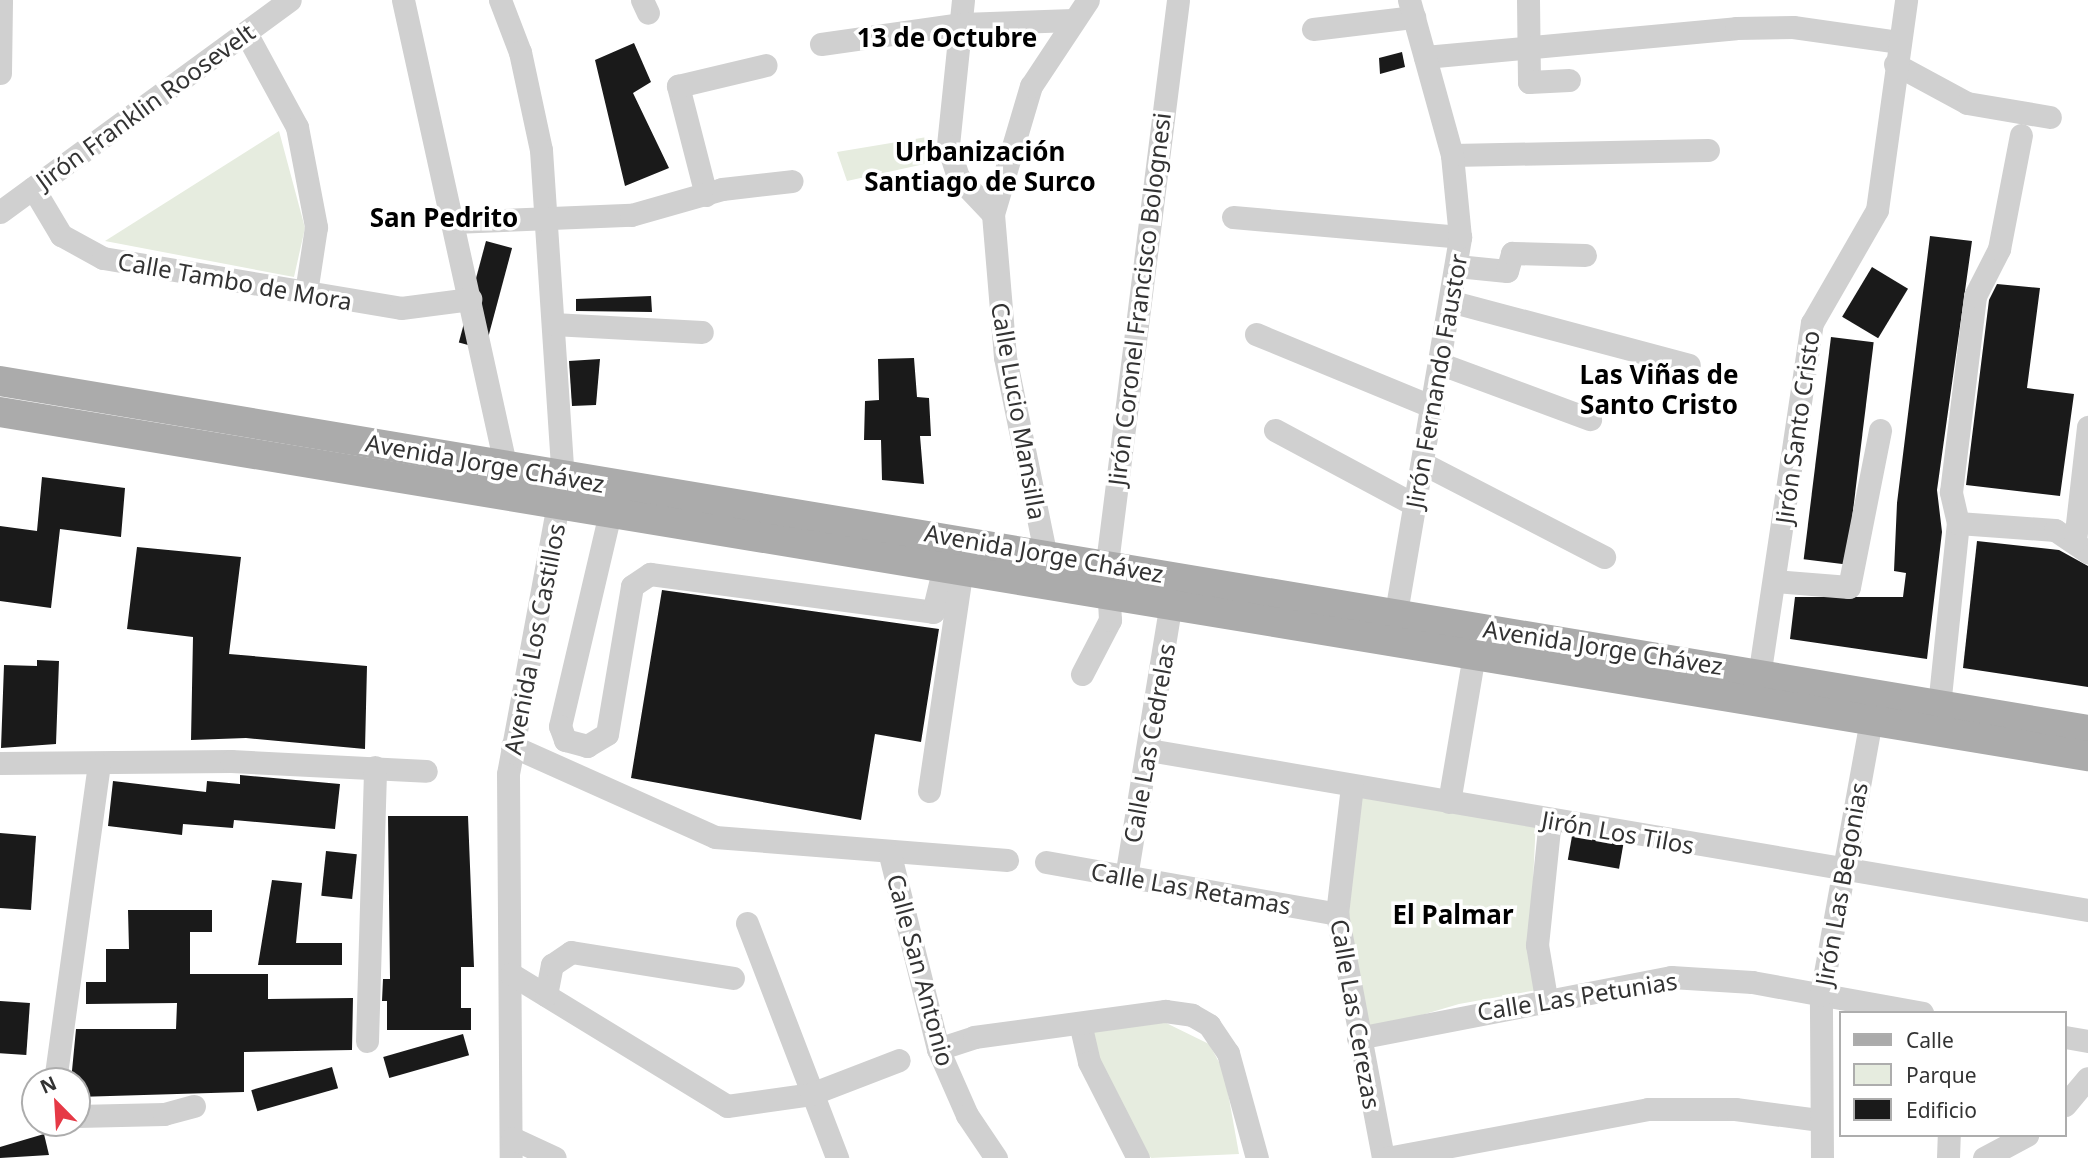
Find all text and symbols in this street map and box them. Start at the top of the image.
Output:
street label: Jirón Franklin Roosevelt [30,17,260,195]
district label: 13 de Octubre [857,22,1037,54]
street label: Jirón Coronel Francisco Bolognesi [1102,111,1176,487]
district label: Urbanización Santiago de Surco [864,136,1096,198]
district label: San Pedrito [370,202,518,234]
street label: Calle Tambo de Mora [116,246,354,316]
street label: Jirón Fernando Faustor [1399,252,1473,510]
street label: Calle Lucio Mansilla [986,300,1052,522]
street label: Jirón Santo Cristo [1769,329,1825,525]
district label: Las Viñas de Santo Cristo [1580,359,1738,420]
street label: Avenida Jorge Chávez [363,428,607,498]
street label: Avenida Jorge Chávez [922,518,1166,588]
street label: Avenida Los Castillos [497,521,571,757]
street label: Avenida Jorge Chávez [1481,614,1725,680]
street label: Calle Las Cedrelas [1117,641,1181,845]
street label: Jirón Las Begonias [1809,780,1873,988]
street label: Jirón Los Tilos [1539,804,1697,860]
street label: Calle Las Retamas [1089,856,1293,920]
street label: Calle San Antonio [882,871,960,1069]
district label: El Palmar [1392,899,1514,931]
street label: Calle Las Cerezas [1325,917,1387,1111]
street label: Calle Las Petunias [1475,966,1679,1026]
legend [1840,1011,2067,1137]
text: Calle [1906,1026,1954,1054]
text: Parque [1906,1061,1976,1089]
north arrow [21,1067,91,1137]
text: N [36,1070,61,1100]
text: Edificio [1906,1096,1977,1124]

